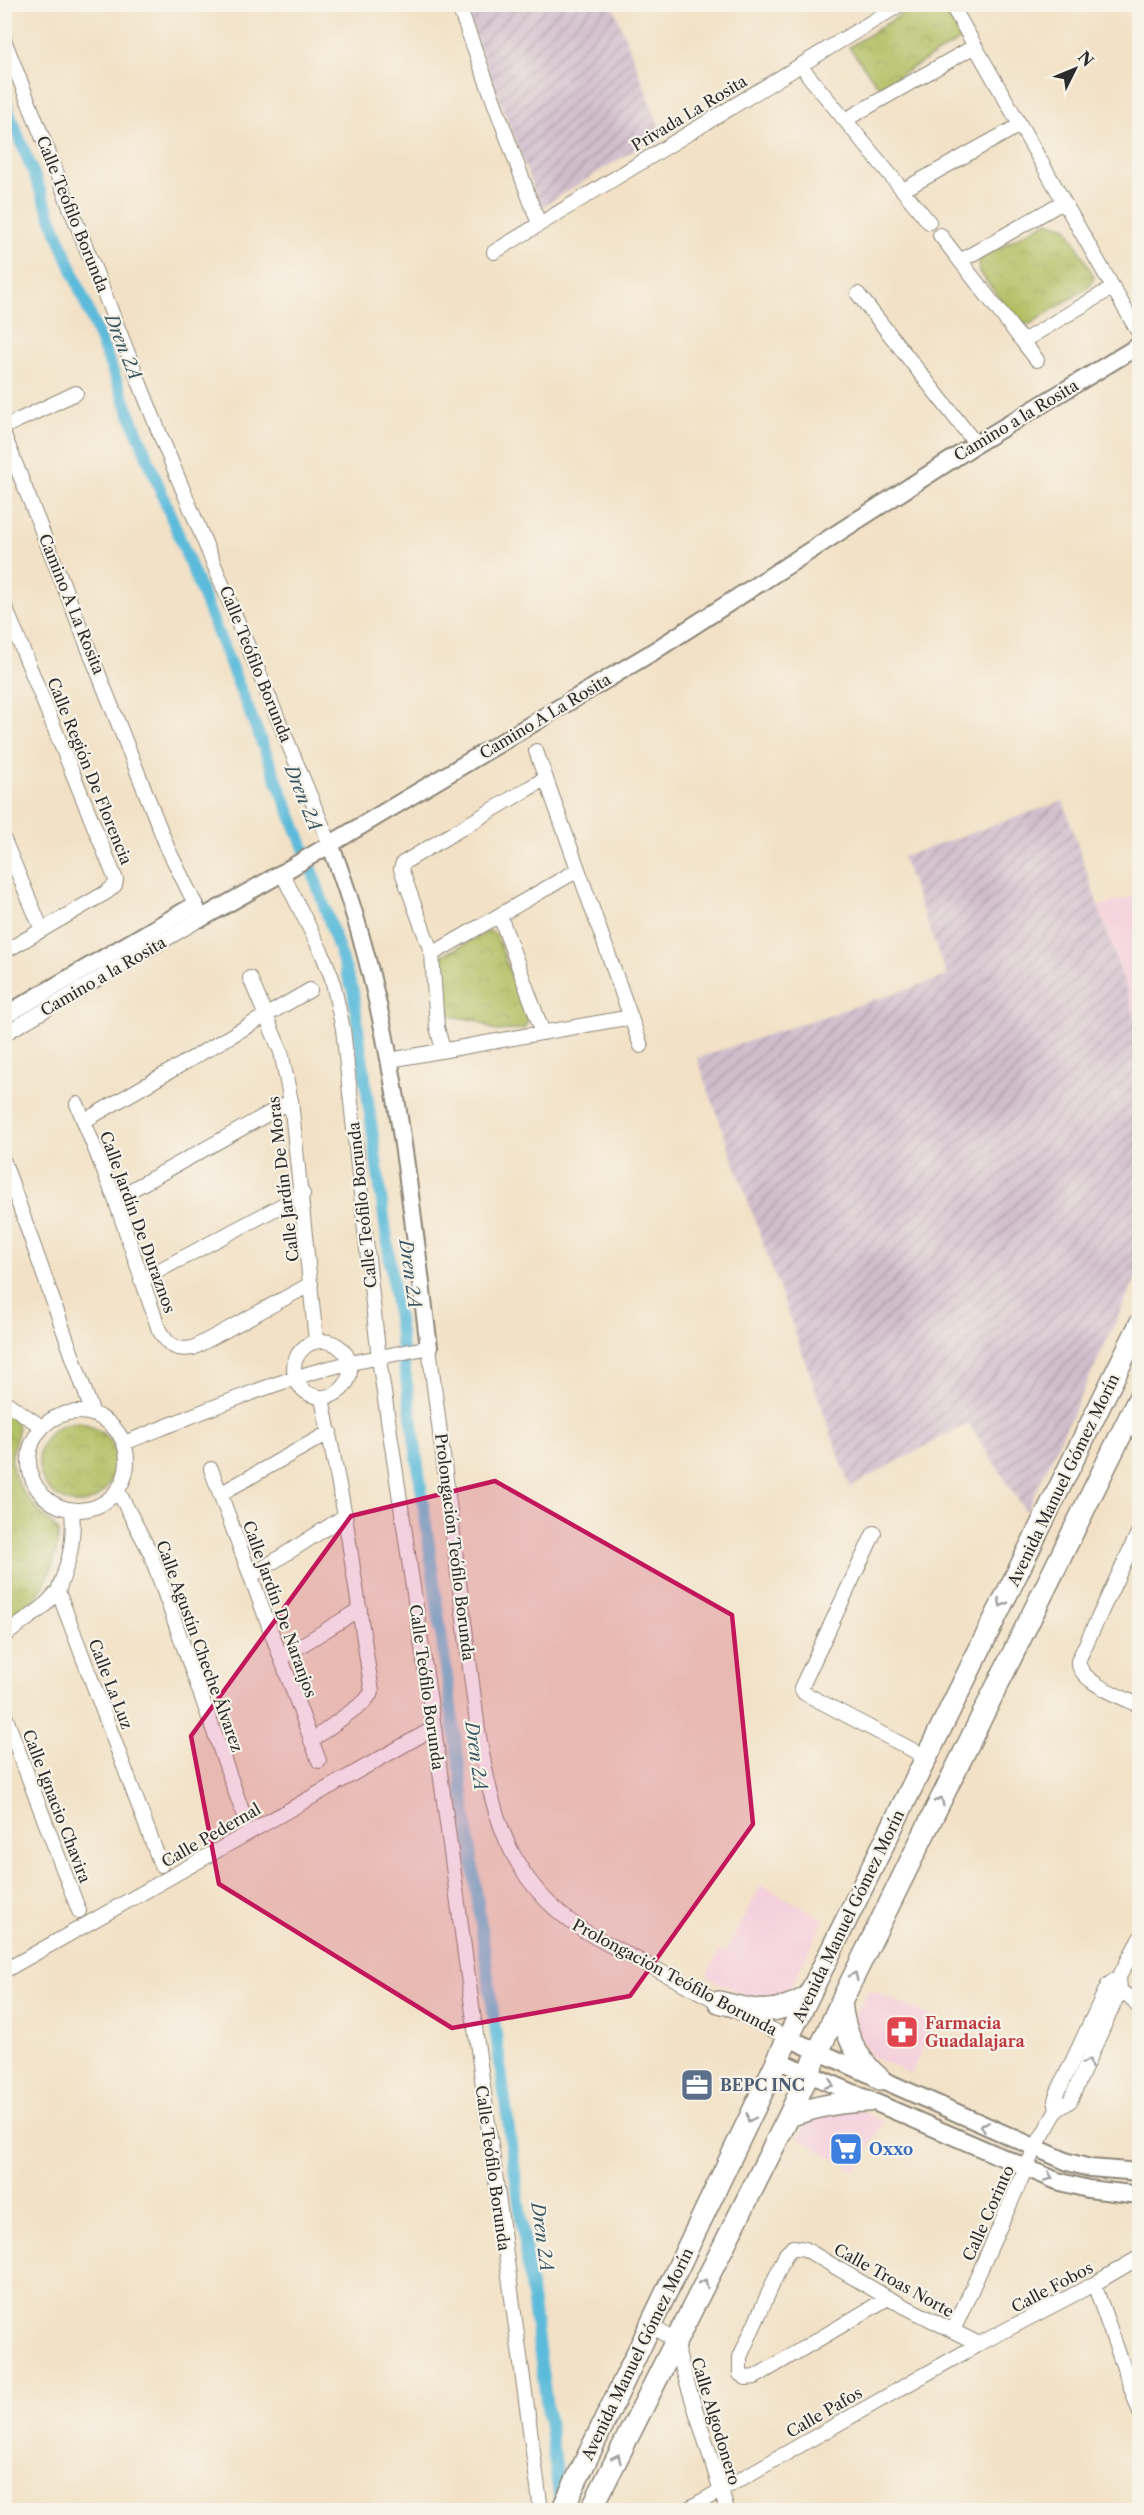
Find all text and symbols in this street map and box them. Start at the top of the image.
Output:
north arrow [1045,39,1105,99]
text: N [1074,47,1098,71]
street label: Privada La Rosita [628,70,751,155]
street label: Calle Teófilo Borunda [32,133,114,296]
water label: Dren 2A [99,309,146,383]
street label: Camino a la Rosita [950,375,1082,465]
street label: Camino A La Rosita [35,531,110,678]
street label: Calle Teófilo Borunda [215,583,297,746]
street label: Camino A La Rosita [476,669,615,763]
street label: Calle Región De Florencia [43,675,137,868]
water label: Dren 2A [279,760,326,834]
street label: Camino a la Rosita [37,932,170,1020]
street label: Calle Jardín De Moras [263,1095,303,1263]
street label: Calle Teófilo Borunda [343,1120,381,1289]
street label: Calle Jardín De Duraznos [96,1128,180,1316]
water label: Dren 2A [394,1236,426,1310]
street label: Avenida Manuel Gómez Morín [1002,1371,1123,1590]
street label: Prolongación Teófilo Borunda [431,1432,479,1662]
street label: Calle Jardín De Naranjos [239,1518,321,1700]
street label: Calle Agustín Cheche Álvarez [152,1537,248,1755]
one-way arrow [998,1597,1010,1608]
street label: Calle Teófilo Borunda [405,1603,449,1772]
street label: Calle La Luz [85,1636,137,1732]
water label: Dren 2A [460,1718,492,1792]
street label: Calle Ignacio Chavira [19,1727,96,1886]
one-way arrow [933,1797,945,1808]
street label: Calle Pedernal [158,1798,264,1871]
street label: Avenida Manuel Gómez Morín [787,1807,908,2026]
street label: Prolongación Teófilo Borunda [569,1914,781,2040]
one-way arrow [847,1972,858,1983]
place label: Farmacia Guadalajara [925,2013,1025,2051]
pharmacy icon: Farmacia Guadalajara [884,2014,920,2050]
one-way arrow [1080,2059,1092,2070]
office icon: BEPC INC [679,2067,715,2103]
place label: BEPC INC [720,2075,805,2095]
one-way arrow [824,2077,835,2089]
street label: Calle Teófilo Borunda [471,2084,515,2253]
one-way arrow [746,2111,758,2122]
one-way arrow [980,2121,991,2133]
supermarket icon: Oxxo [828,2131,864,2167]
place label: Oxxo [869,2139,913,2159]
street label: Calle Corinto [958,2162,1018,2264]
one-way arrow [1042,2170,1053,2182]
water label: Dren 2A [526,2199,558,2273]
street label: Calle Troas Norte [831,2239,958,2321]
street label: Avenida Manuel Gómez Morín [576,2245,697,2464]
street label: Calle Fobos [1008,2257,1096,2317]
one-way arrow [696,2279,708,2290]
street label: Calle Algodonero [687,2355,745,2487]
street label: Calle Pafos [782,2382,866,2442]
one-way arrow [609,2453,621,2464]

